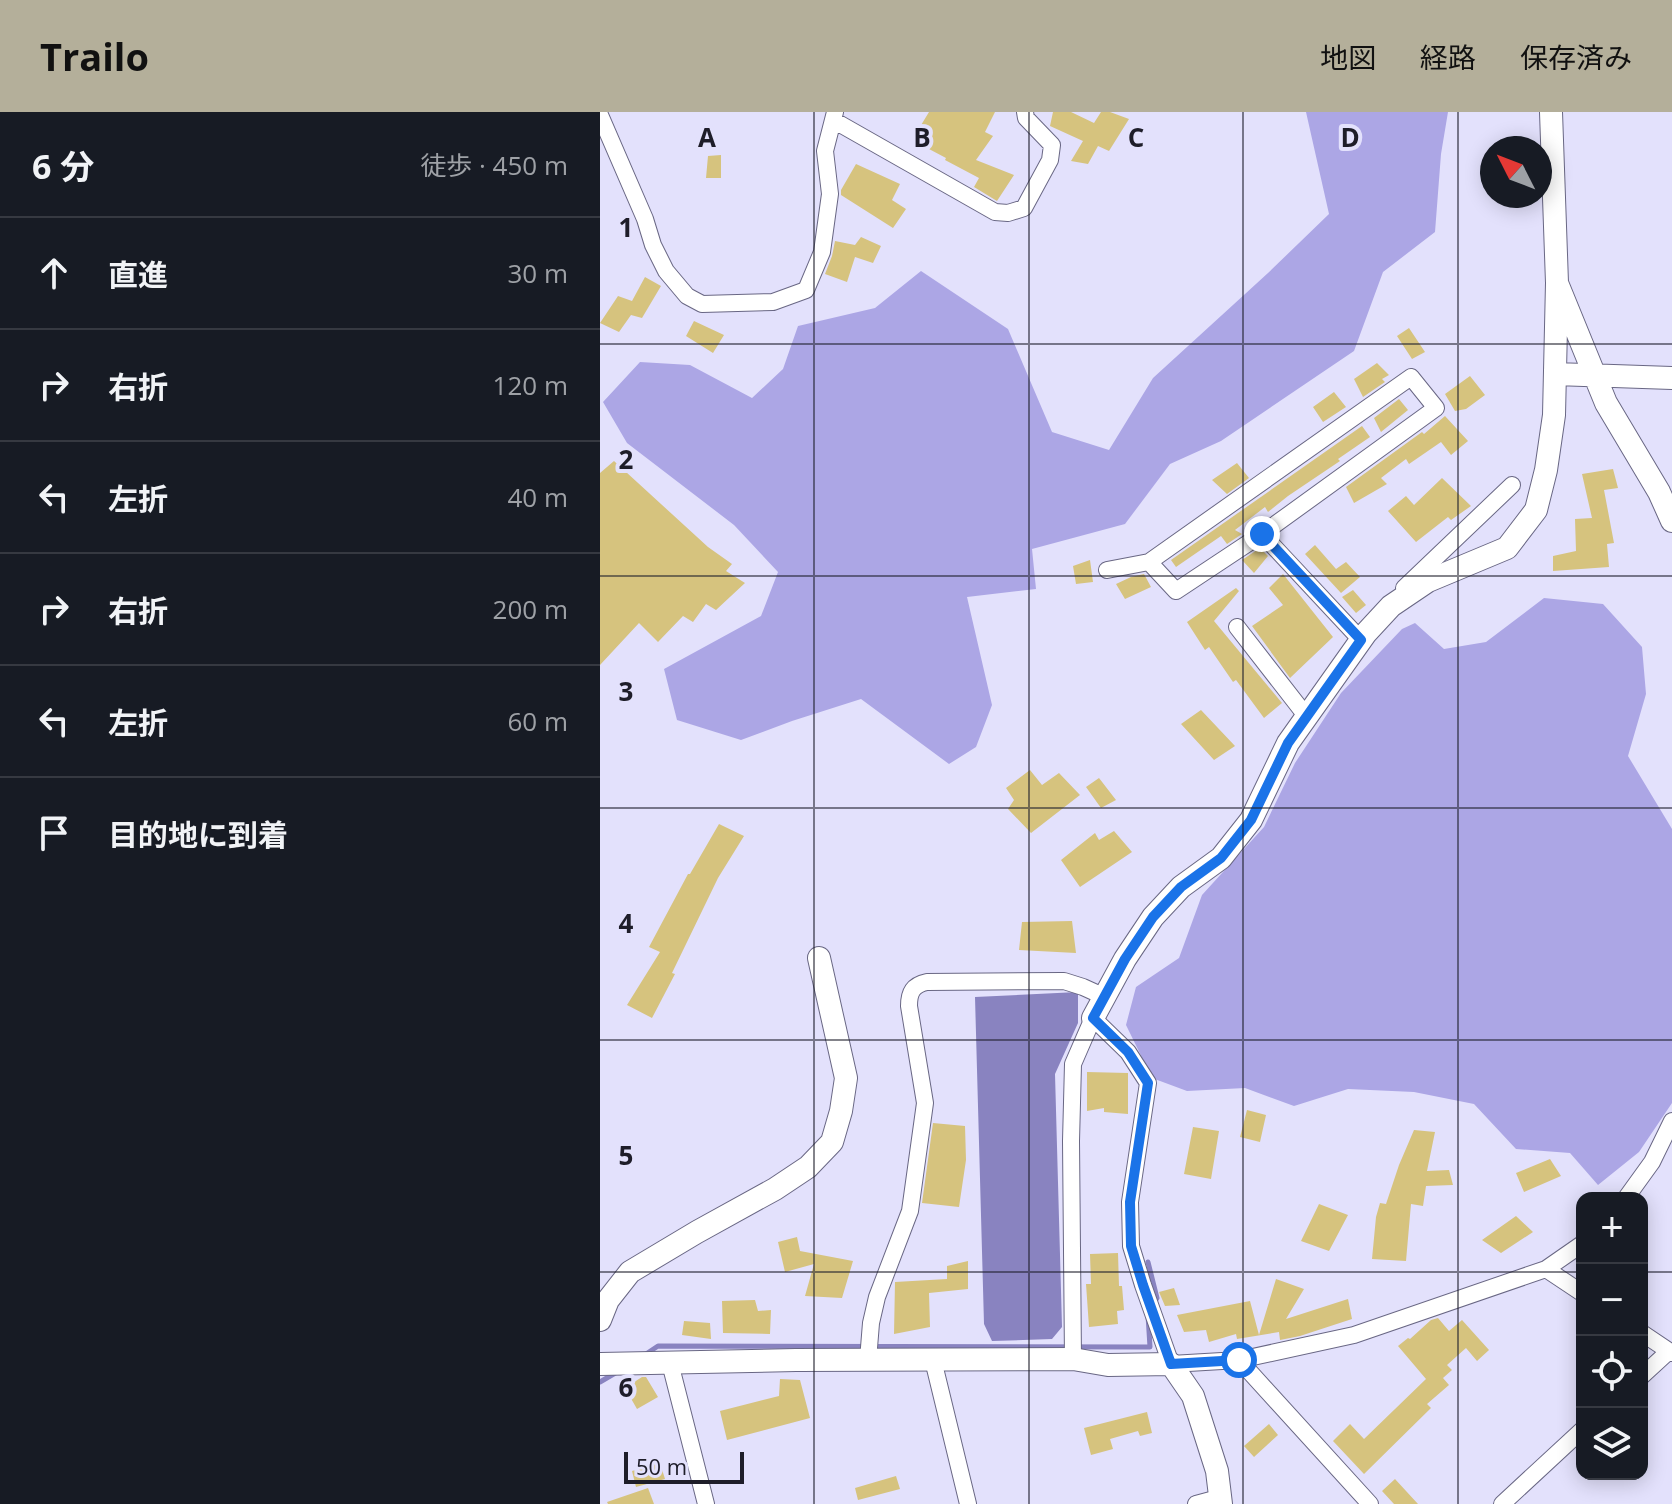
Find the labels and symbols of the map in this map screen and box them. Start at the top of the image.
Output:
text: A [698,119,716,155]
text: B [913,119,931,155]
text: C [1128,119,1144,155]
text: D [1340,119,1360,155]
north arrow [1480,136,1552,208]
text: 1 [619,209,633,245]
text: 2 [619,441,634,477]
route end [1244,516,1280,552]
text: 3 [619,673,633,709]
text: 4 [619,905,634,941]
text: 5 [619,1137,633,1173]
route start [1221,1342,1257,1378]
text: 6 [619,1369,634,1405]
scale bar [624,1448,744,1484]

